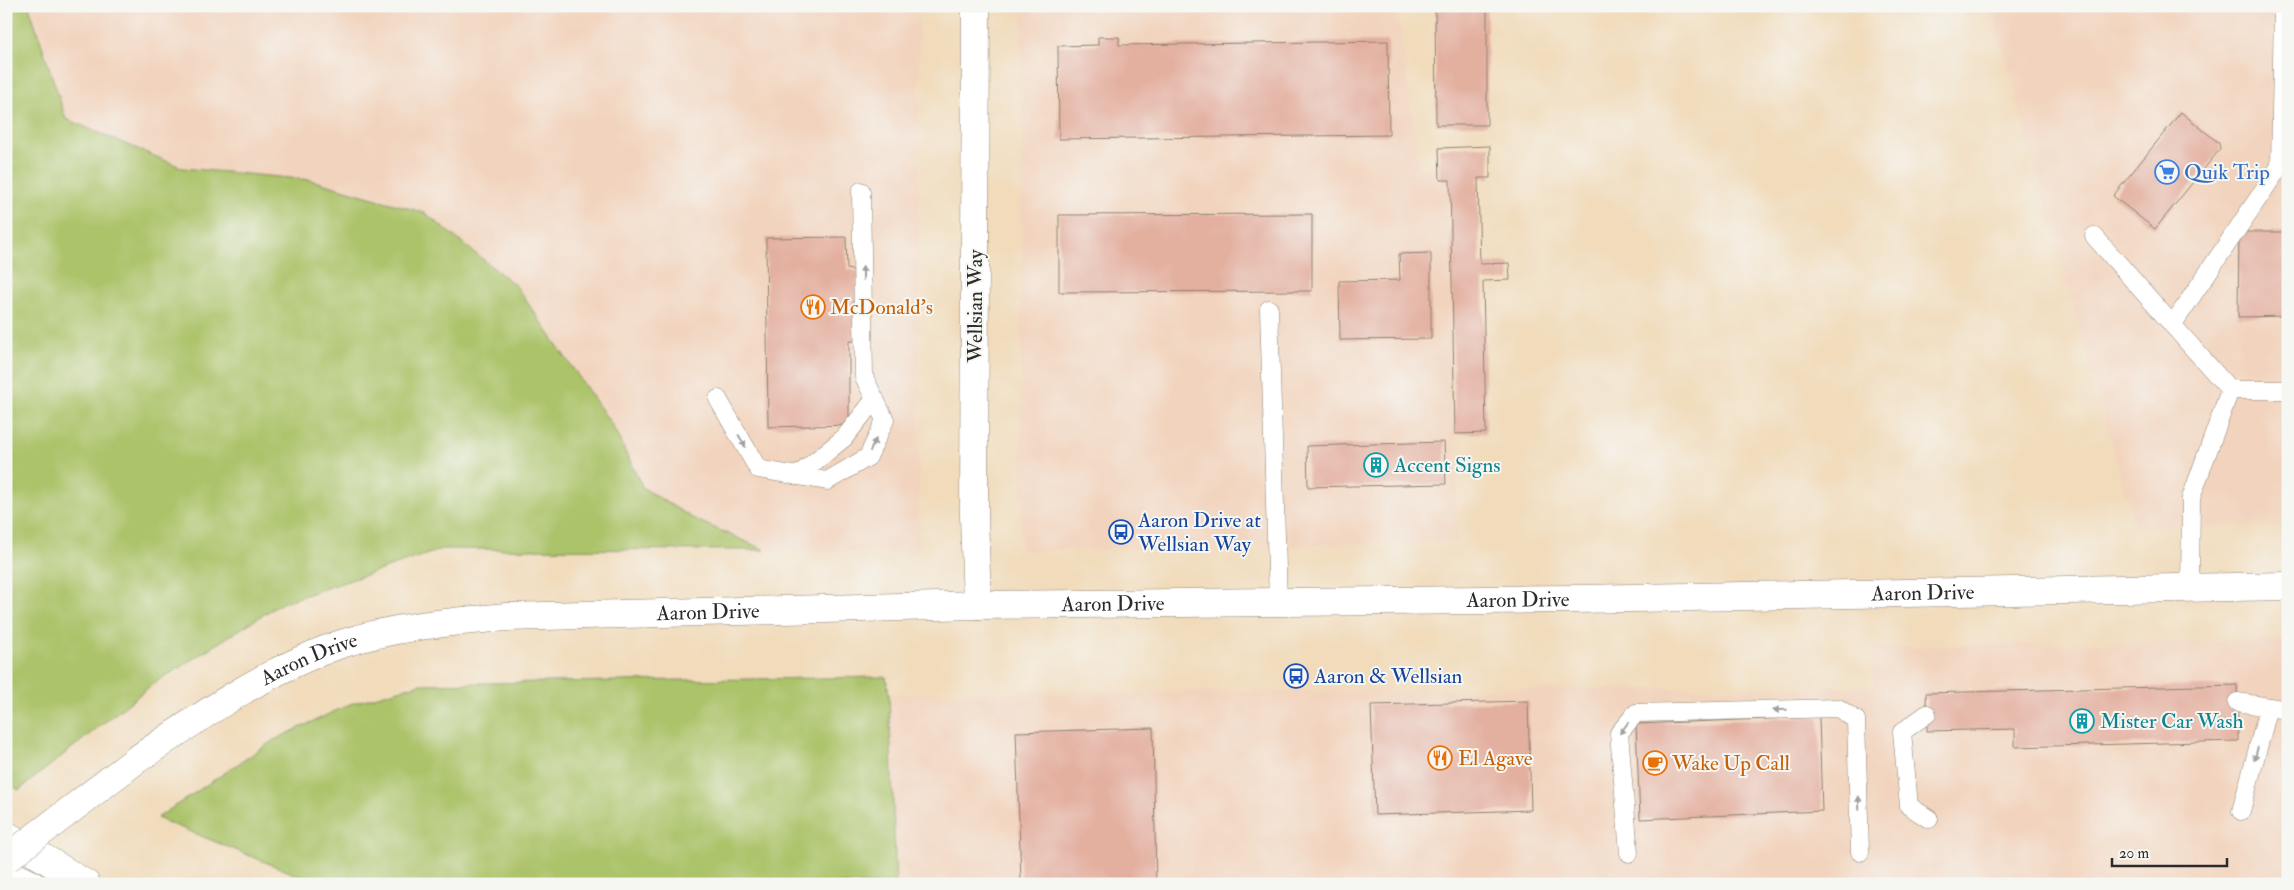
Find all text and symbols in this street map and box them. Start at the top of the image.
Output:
supermarket icon: Quik Trip [2154,159,2180,185]
place label: Quik Trip [2184,159,2270,186]
street label: Wellsian Way [962,249,989,363]
one-way arrow [858,265,866,281]
restaurant icon: McDonald's [800,294,826,320]
place label: McDonald's [830,294,933,321]
one-way arrow [737,435,746,448]
one-way arrow [869,438,877,453]
building icon: Accent Signs [1363,452,1389,478]
place label: Accent Signs [1393,452,1500,479]
place label: Aaron Drive at Wellsian Way [1137,507,1261,558]
bus stop icon: Aaron Drive at Wellsian Way [1108,519,1134,545]
street label: Aaron Drive [1870,578,1975,607]
street label: Aaron Drive [1465,586,1570,614]
street label: Aaron Drive [1060,590,1165,618]
street label: Aaron Drive [655,597,760,627]
street label: Aaron Drive [255,626,361,692]
bus stop icon: Aaron & Wellsian [1283,663,1309,689]
place label: Aaron & Wellsian [1313,663,1463,690]
one-way arrow [1772,706,1788,714]
building icon: Mister Car Wash [2069,708,2095,734]
place label: Mister Car Wash [2100,708,2243,735]
one-way arrow [1619,721,1630,734]
restaurant icon: El Agave [1427,745,1453,771]
place label: El Agave [1458,745,1533,772]
one-way arrow [2252,747,2260,762]
cafe icon: Wake Up Call [1642,750,1668,776]
place label: Wake Up Call [1671,750,1791,777]
one-way arrow [1854,795,1862,811]
scale bar [2112,835,2226,867]
text: 20 m [2119,844,2149,863]

